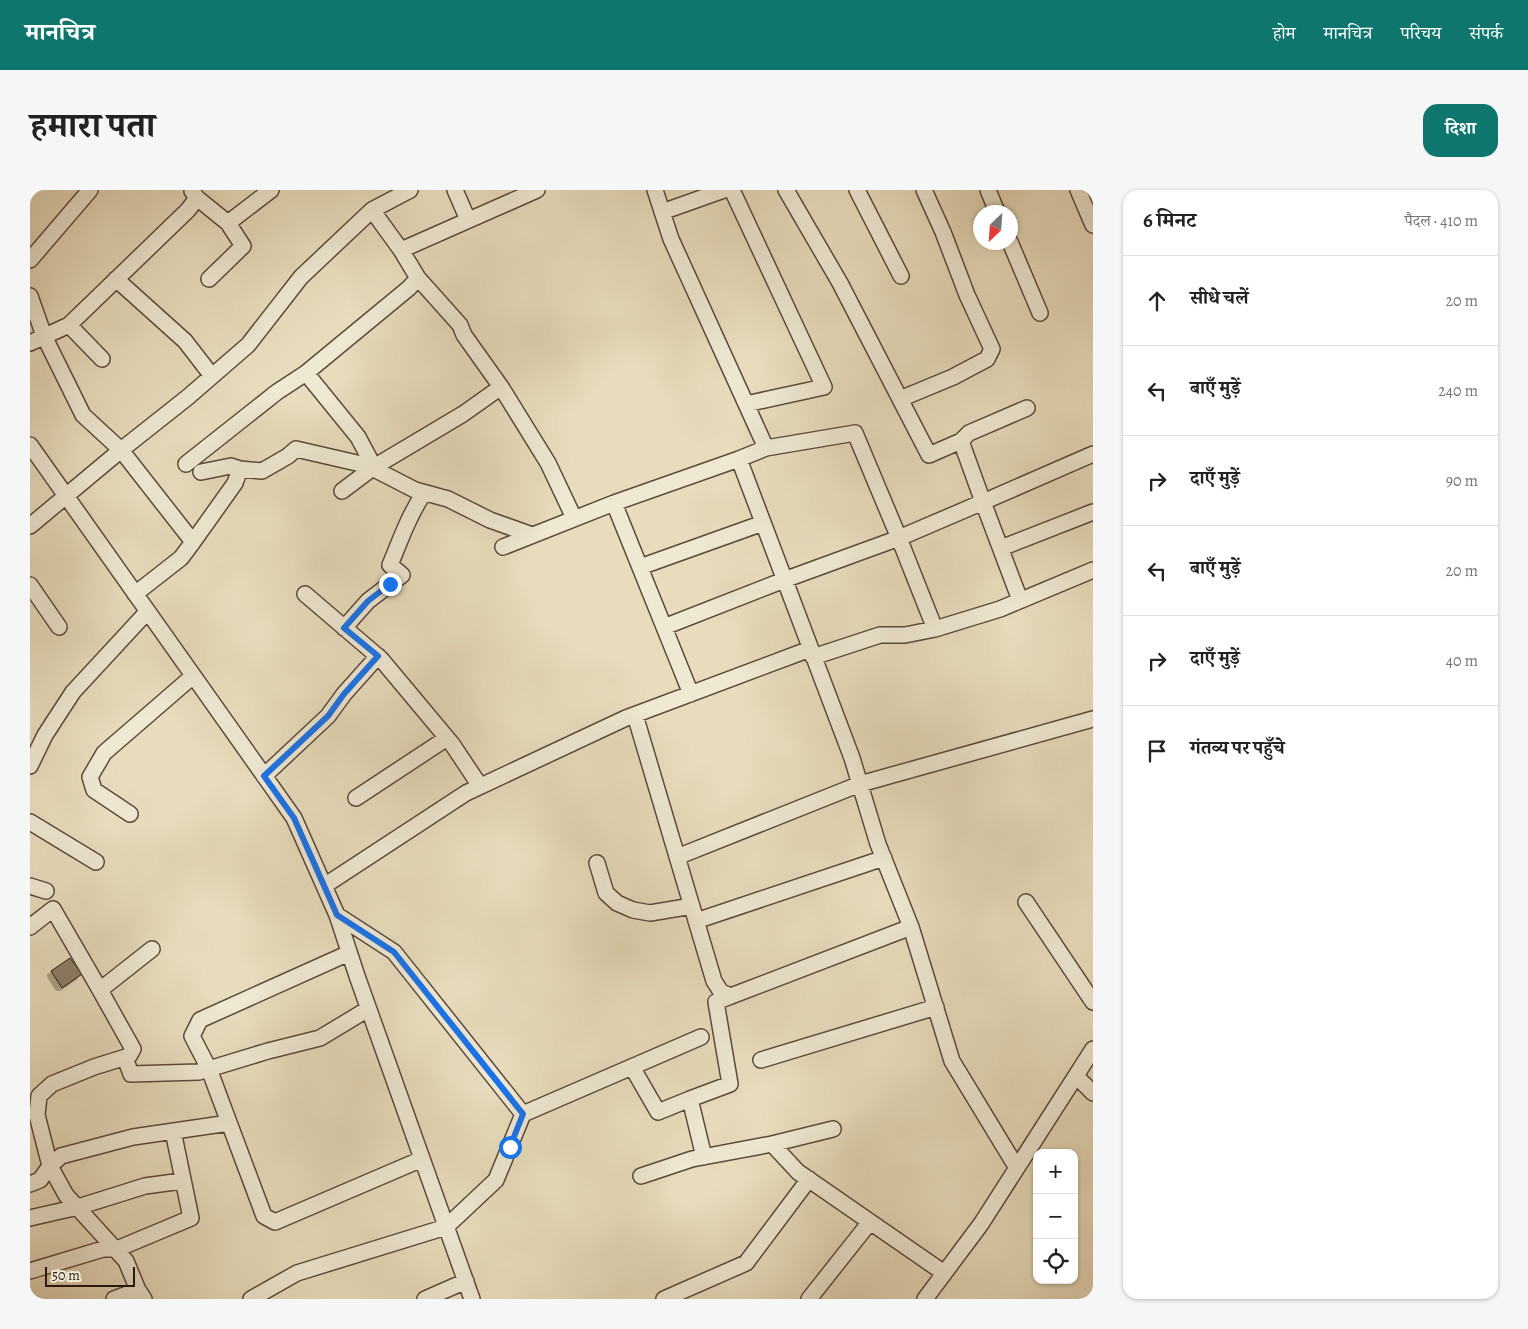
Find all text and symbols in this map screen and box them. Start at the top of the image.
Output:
text: मानचित्र [25,16,95,48]
text: होम [1273,21,1296,45]
text: मानचित्र [1324,21,1372,45]
text: परिचय [1400,21,1441,45]
text: संपर्क [1469,21,1503,45]
text: हमारा पता [30,101,155,149]
button: दिशा [1423,104,1498,157]
north arrow [973,205,1018,250]
text: 6 मिनट [1143,206,1196,234]
text: पैदल · 410 m [1405,210,1478,232]
text: सीधे चलें [1190,285,1248,311]
icon: ahead [1143,287,1171,315]
text: 20 m [1445,290,1478,312]
text: बाएँ मुड़ें [1190,375,1240,401]
icon: left [1143,377,1171,405]
text: 240 m [1438,380,1478,402]
text: दाएँ मुड़ें [1190,465,1240,491]
icon: right [1143,467,1171,495]
text: 90 m [1446,470,1478,492]
text: बाएँ मुड़ें [1190,555,1240,581]
icon: left [1143,557,1171,585]
text: 20 m [1445,560,1478,582]
route end [379,573,402,596]
text: दाएँ मुड़ें [1190,645,1240,671]
icon: right [1143,647,1171,675]
text: 40 m [1446,650,1478,672]
text: गंतव्य पर पहुँचे [1190,735,1285,761]
icon: arrive [1143,737,1171,765]
route start [499,1136,522,1159]
map controls [1033,1149,1078,1284]
button: + [1033,1149,1078,1194]
button: − [1033,1194,1078,1239]
button: locate [1033,1239,1078,1284]
scale bar [45,1264,135,1287]
text: 50 m [52,1266,80,1285]

